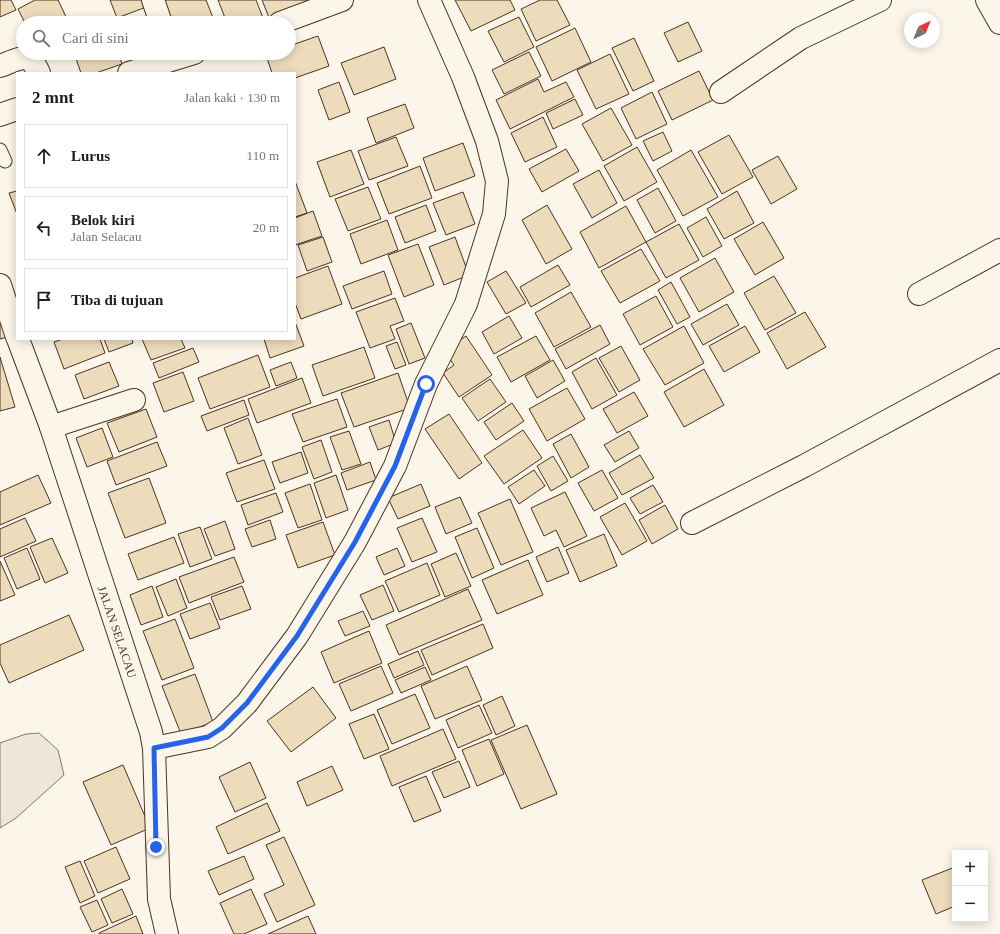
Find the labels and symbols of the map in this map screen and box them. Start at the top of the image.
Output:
north arrow [904,12,940,48]
route start [417,375,435,393]
street label: JALAN SELACAU [95,584,139,680]
route end [147,838,165,856]

